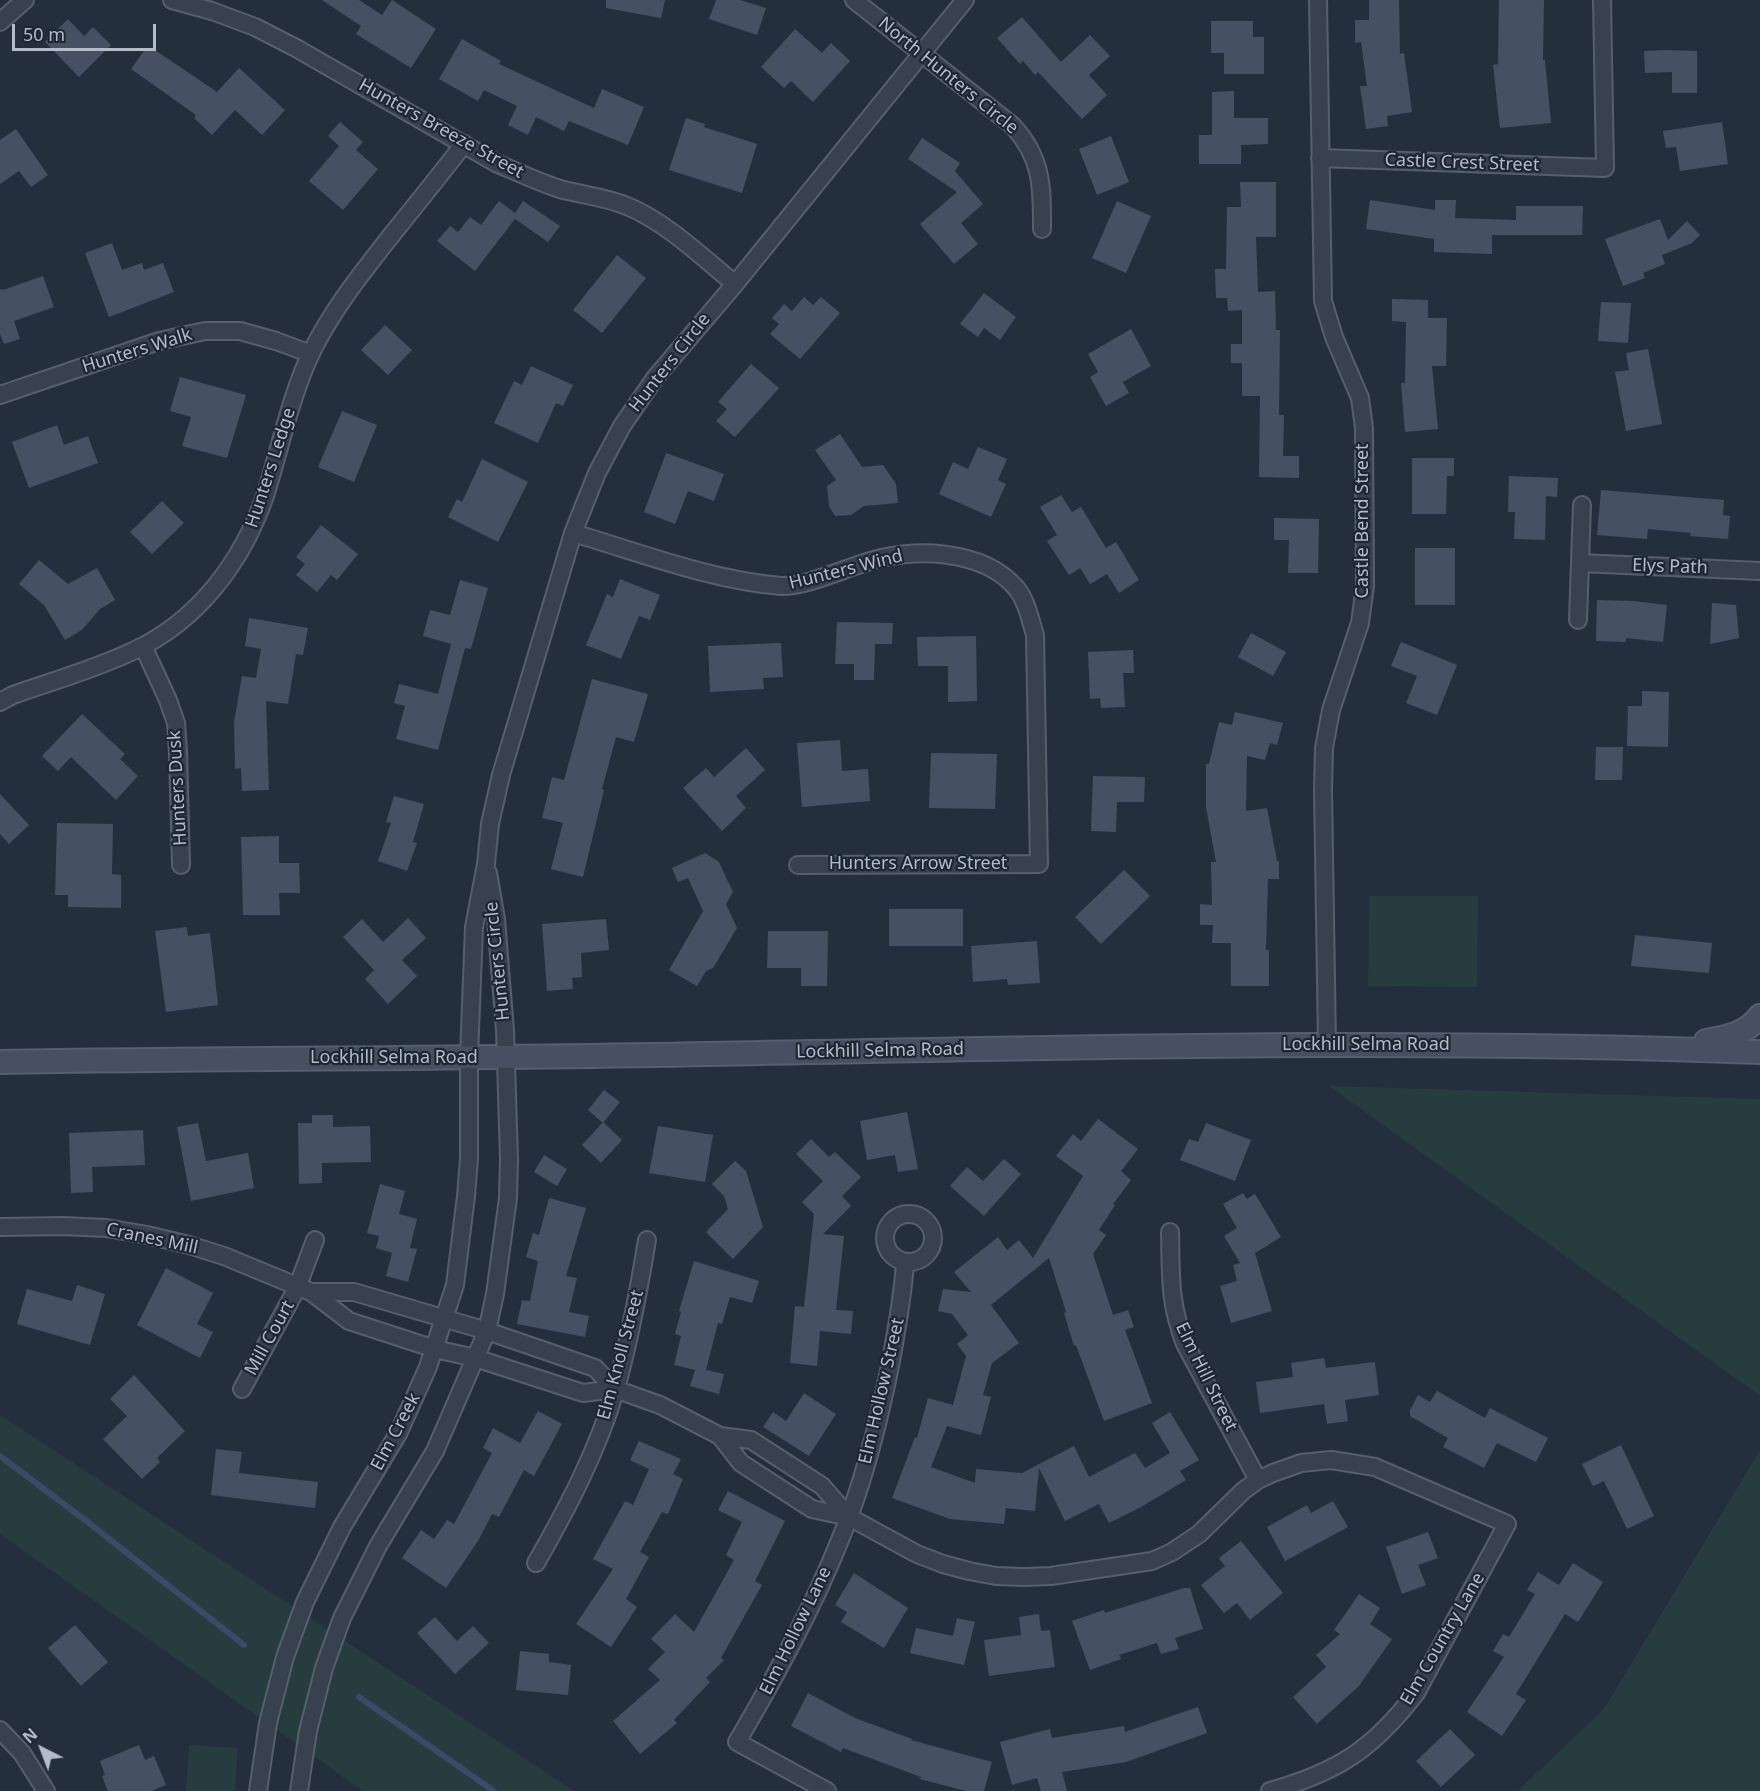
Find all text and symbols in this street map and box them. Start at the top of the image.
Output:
scale bar [15,12,159,50]
street label: North Hunters Circle [874,13,1022,139]
text: 50 m [23,22,65,46]
street label: Hunters Breeze Street [355,75,527,183]
street label: Castle Crest Street [1384,150,1540,176]
street label: Hunters Circle [625,309,715,417]
street label: Hunters Walk [79,324,195,378]
street label: Hunters Ledge [241,405,301,531]
street label: Castle Bend Street [1352,443,1374,599]
street label: Hunters Wind [787,545,905,595]
street label: Elys Path [1632,555,1708,579]
street label: Hunters Dusk [164,730,192,846]
street label: Hunters Arrow Street [829,853,1007,875]
street label: Hunters Circle [481,900,515,1022]
street label: Lockhill Selma Road [1282,1034,1450,1056]
street label: Lockhill Selma Road [796,1039,964,1063]
street label: Lockhill Selma Road [310,1047,478,1069]
street label: Cranes Mill [104,1219,200,1259]
street label: Elm Knoll Street [593,1288,649,1422]
street label: Mill Court [241,1297,299,1379]
street label: Elm Hollow Street [855,1316,909,1466]
street label: Elm Hill Street [1170,1319,1242,1435]
street label: Elm Creek [367,1390,425,1474]
street label: Elm Hollow Lane [756,1563,836,1699]
street label: Elm Country Lane [1396,1569,1490,1709]
north arrow [12,1719,72,1779]
text: N [18,1723,42,1748]

